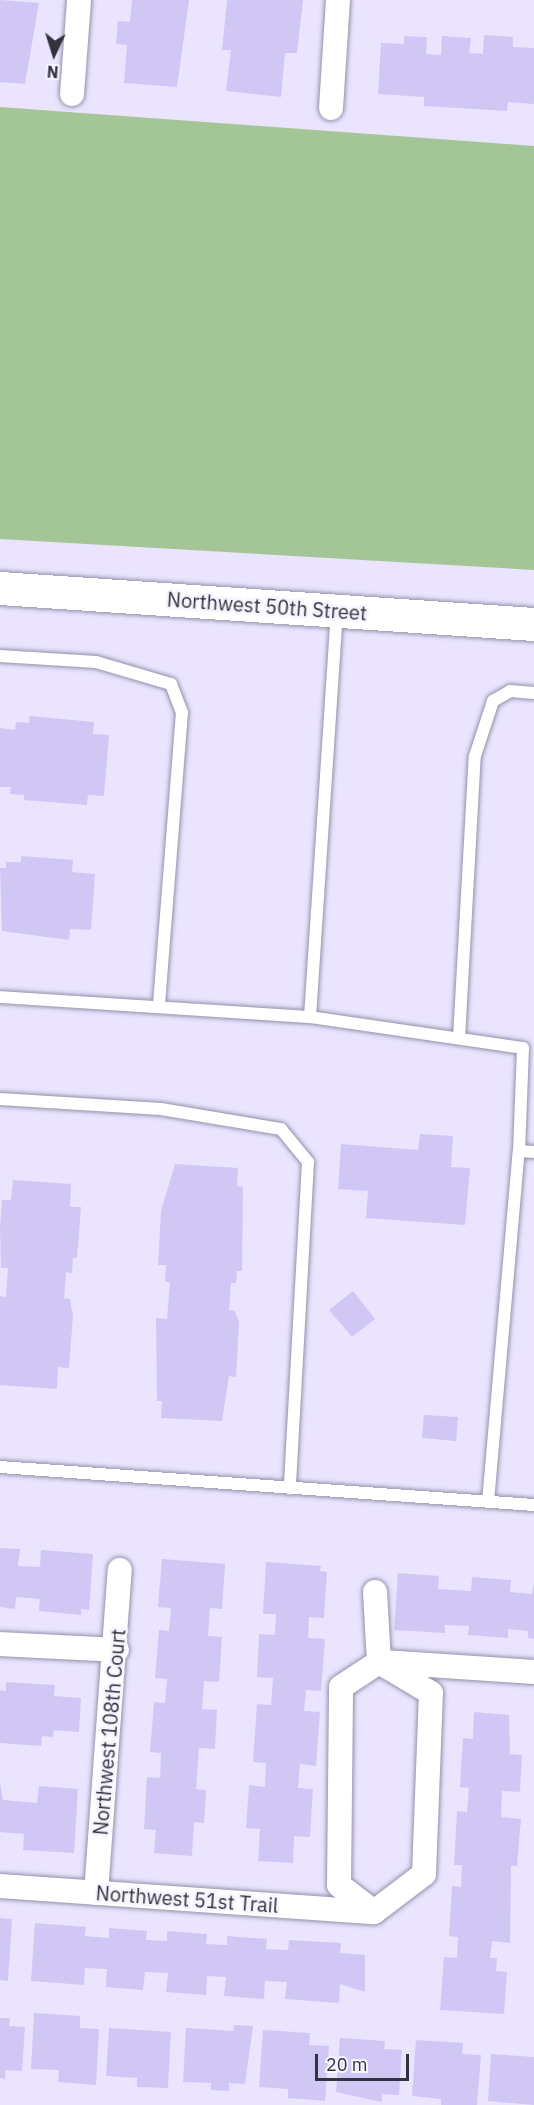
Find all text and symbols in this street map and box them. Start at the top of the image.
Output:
north arrow [24,24,84,84]
text: N [46,62,59,82]
street label: Northwest 50th Street [166,587,368,625]
street label: Northwest 108th Court [88,1628,130,1836]
street label: Northwest 51st Trail [95,1881,279,1917]
scale bar [318,2042,412,2080]
text: 20 m [326,2053,368,2076]

